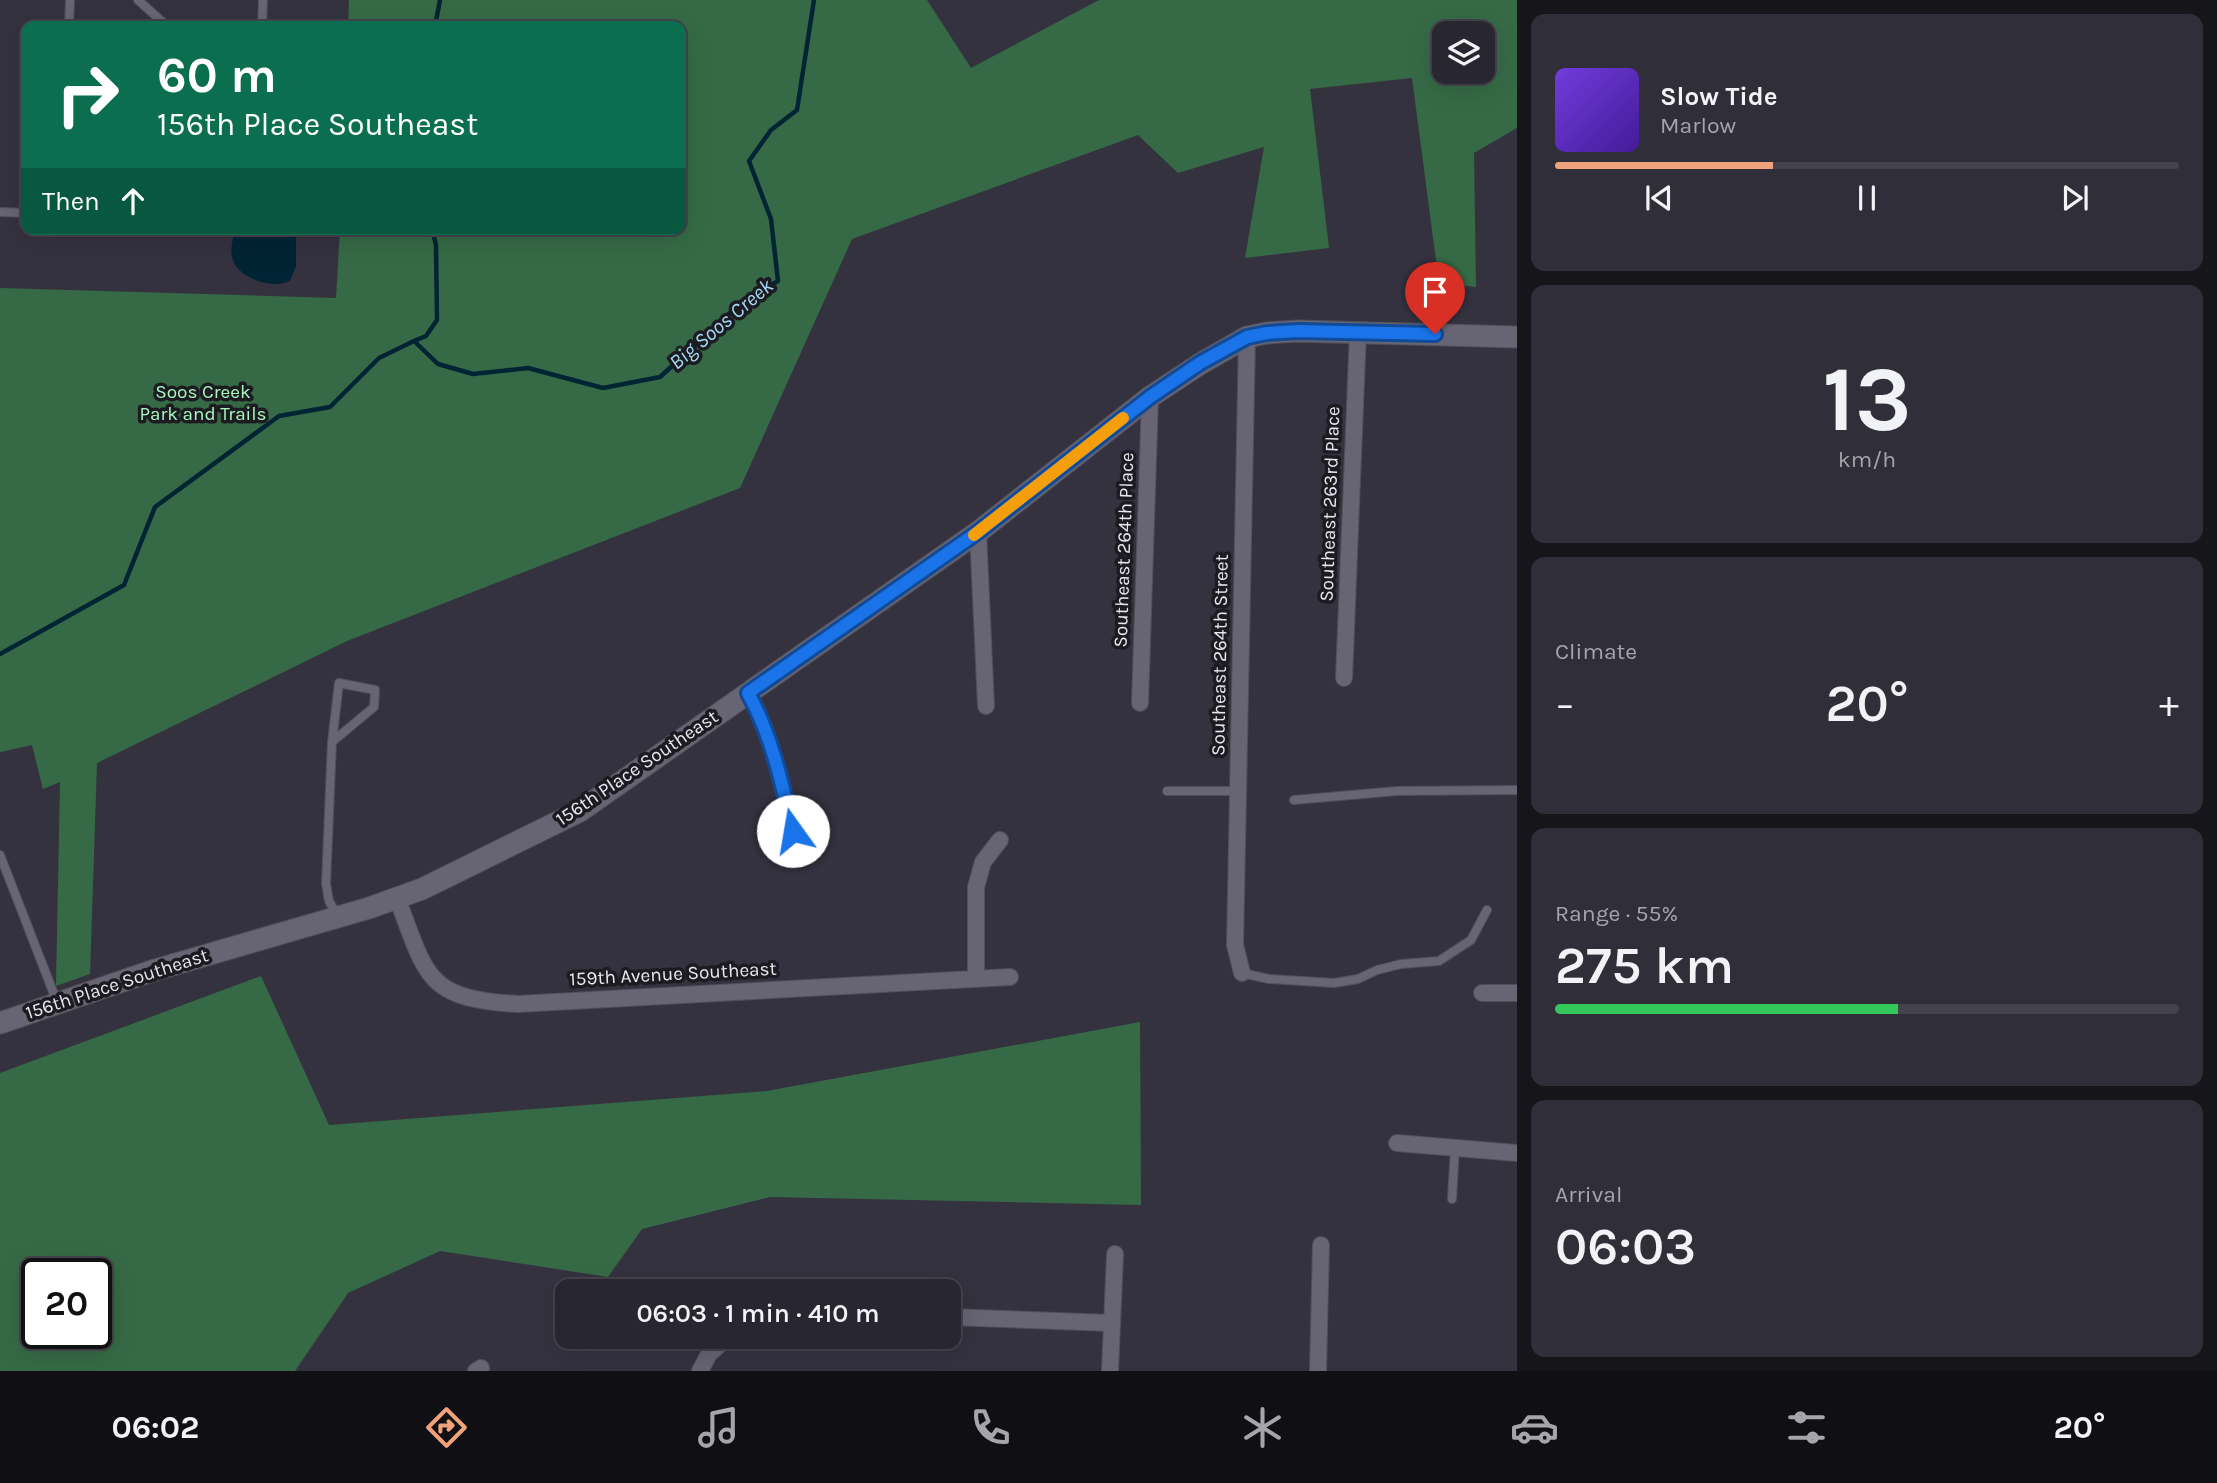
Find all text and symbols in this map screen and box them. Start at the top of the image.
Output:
map controls [1432,21,1495,84]
button: layers [1432,21,1495,84]
text: 60 m [157,47,277,104]
icon: right [42,49,133,140]
text: Slow Tide [1660,81,1778,112]
text: 156th Place Southeast [157,106,478,143]
text: Marlow [1660,112,1736,139]
icon: previous [1640,179,1678,217]
icon: pause [1848,179,1886,217]
icon: next [2056,179,2094,217]
icon: ahead [114,182,152,220]
text: Then [42,186,100,217]
pin [1405,262,1465,334]
water label: Big Soos Creek [664,273,778,374]
icon: arrive [1416,273,1454,311]
text: 13 [1822,347,1912,453]
park label: Soos Creek Park and Trails [139,381,267,425]
street label: Southeast 263rd Place [1316,406,1344,602]
text: km/h [1838,446,1896,473]
street label: Southeast 264th Place [1110,452,1138,648]
street label: Southeast 264th Street [1207,554,1233,756]
text: Climate [1555,638,1637,665]
text: 20° [1826,673,1908,734]
text: − [1555,682,1575,727]
text: + [2159,682,2179,727]
street label: 156th Place Southeast [552,706,722,830]
position arrow [756,794,830,868]
text: Range · 55% [1555,900,1678,927]
text: 275 km [1555,935,1734,996]
street label: 156th Place Southeast [23,944,211,1024]
street label: 159th Avenue Southeast [569,958,777,990]
text: Arrival [1555,1181,1622,1208]
text: 06:03 [1555,1216,1696,1277]
speed limit sign: 20 [21,1258,112,1349]
text: 06:03 · 1 min · 410 m [636,1298,880,1329]
icon: directions [422,1403,471,1452]
icon: music [694,1403,743,1452]
icon: phone [966,1403,1015,1452]
icon: climate [1238,1403,1287,1452]
icon: car [1510,1403,1559,1452]
icon: filters [1782,1403,1831,1452]
text: 06:02 [111,1409,199,1446]
text: 20° [2053,1409,2106,1446]

